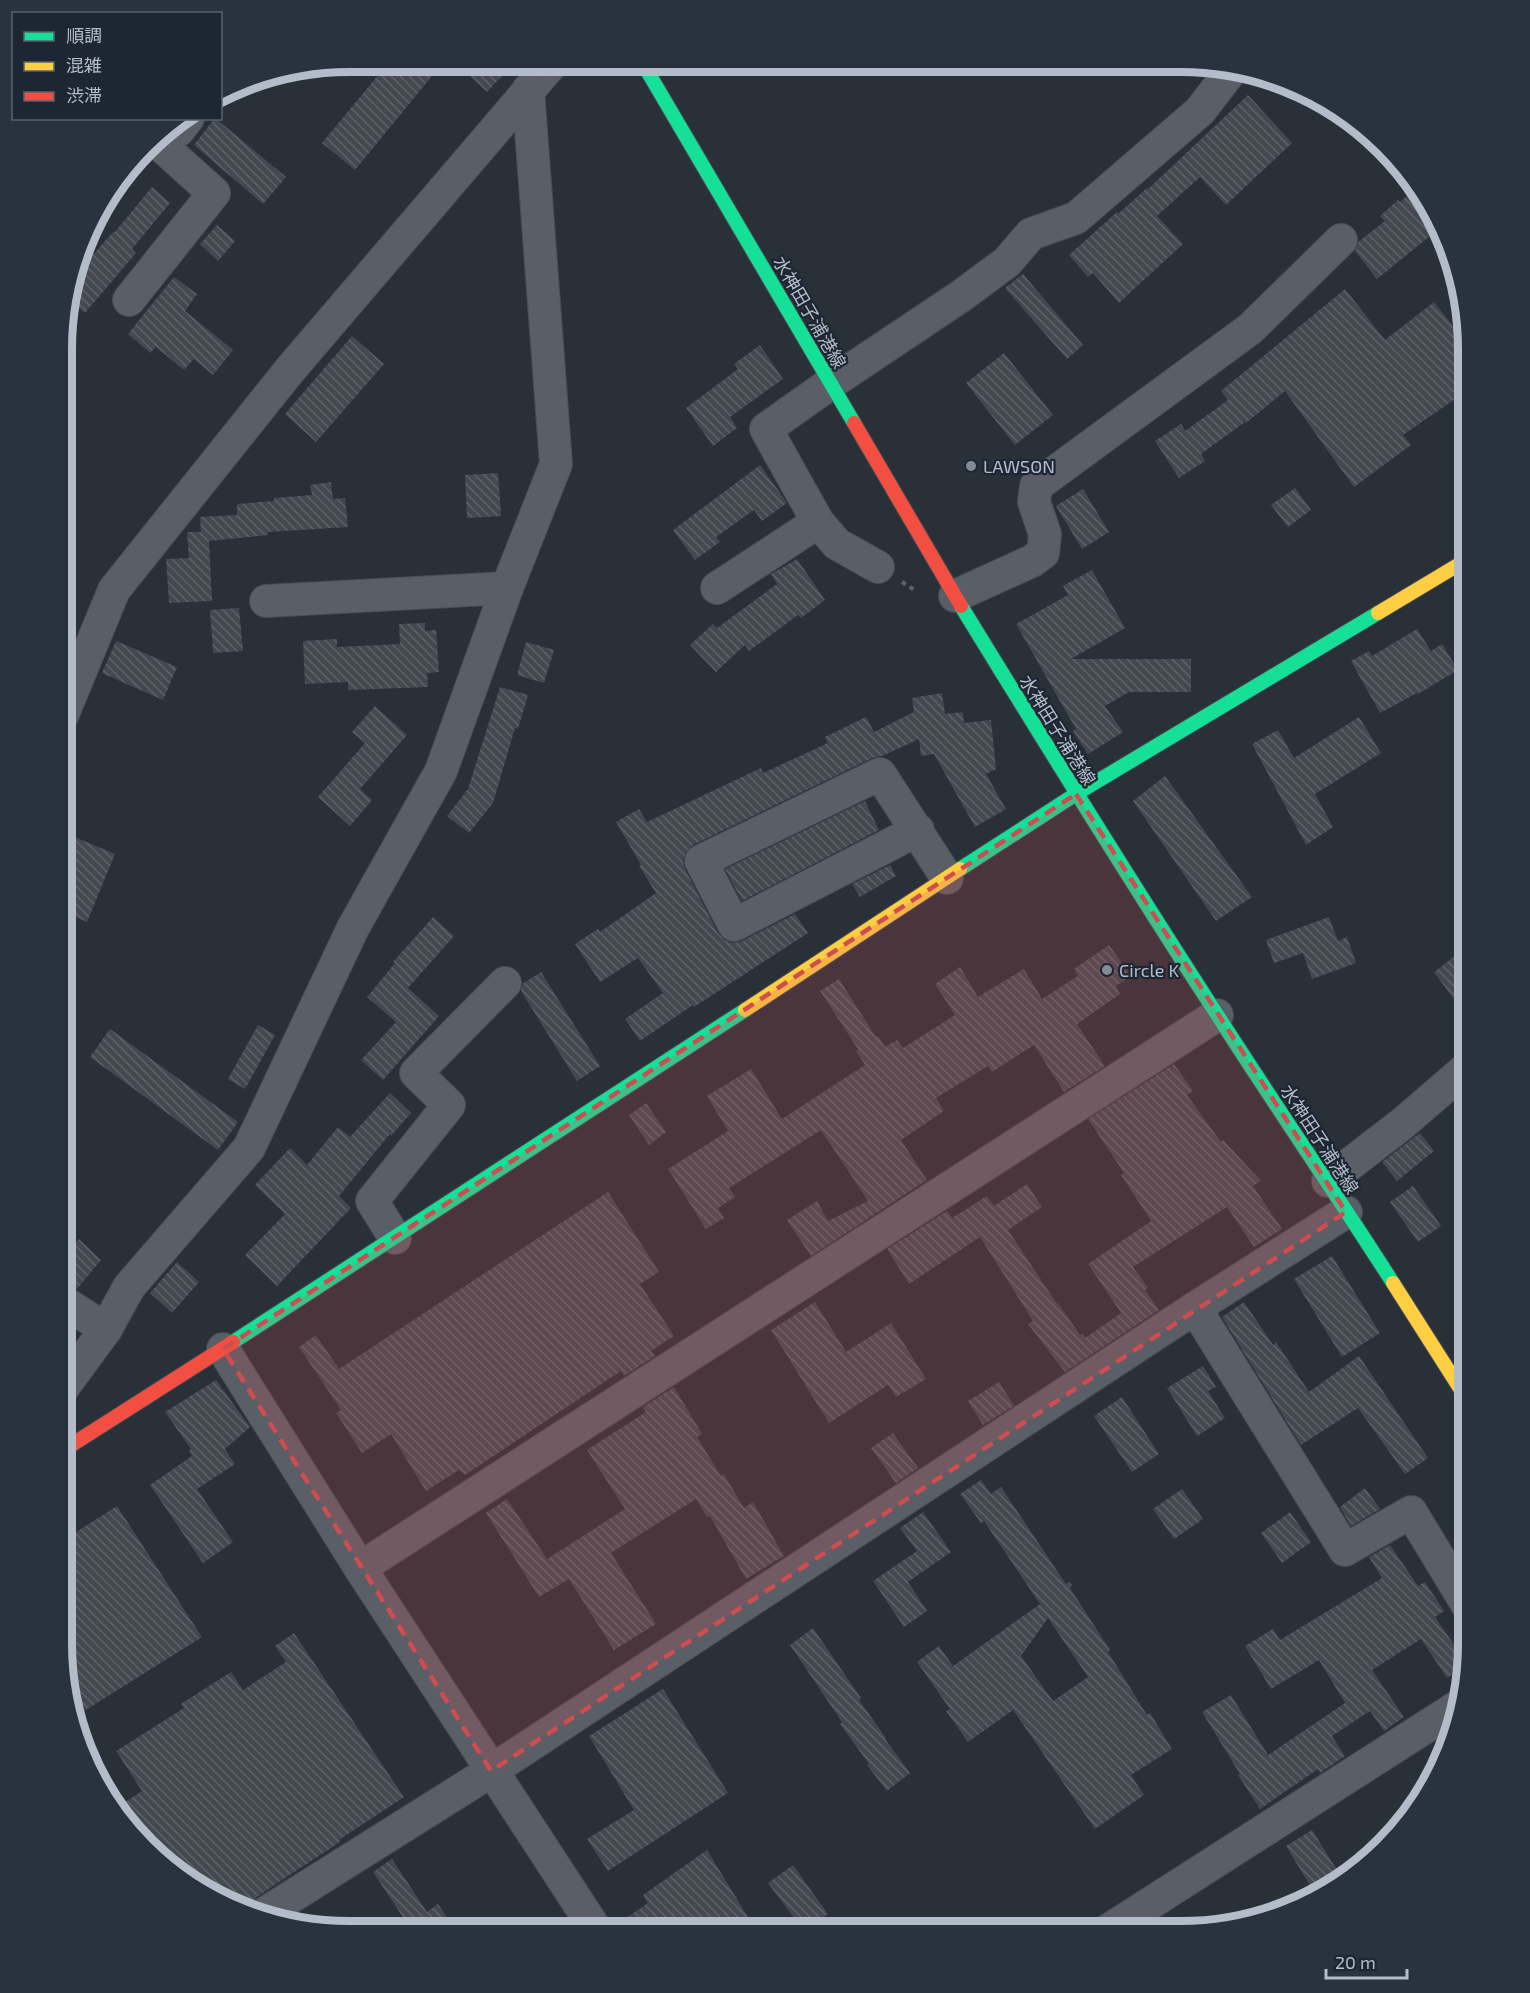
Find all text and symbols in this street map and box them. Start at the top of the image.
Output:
legend [12,12,222,120]
text: 順調 [66,24,102,46]
text: 混雑 [66,54,102,76]
text: 渋滞 [66,84,102,106]
street label: 水神田子浦港線 [769,252,851,372]
place label: LAWSON [983,455,1055,477]
marker: LAWSON [964,459,978,473]
street label: 水神田子浦港線 [1015,671,1101,789]
place label: Circle K [1119,959,1180,981]
marker: Circle K [1100,963,1114,977]
street label: 水神田子浦港線 [1276,1080,1364,1198]
scale bar [1326,1942,1407,1980]
text: 20 m [1335,1951,1376,1973]

